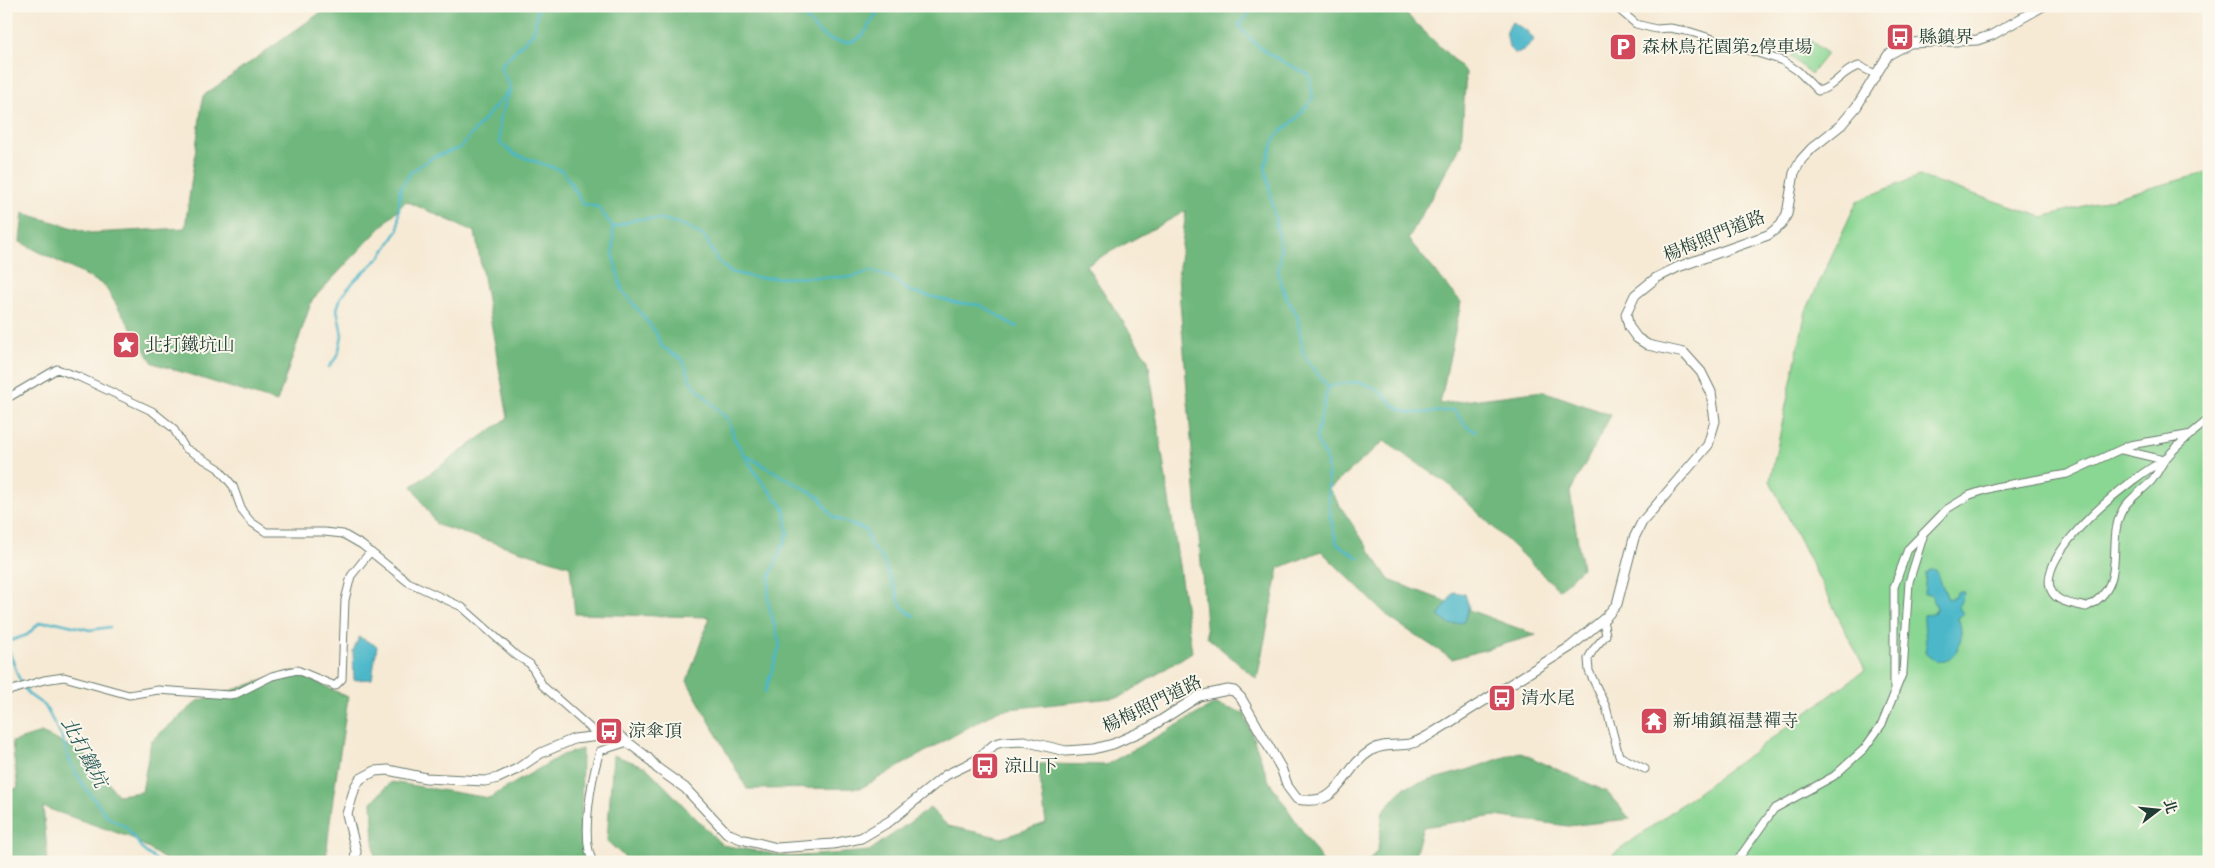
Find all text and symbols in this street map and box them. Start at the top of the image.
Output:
bus stop icon: 縣鎮界 [1885,22,1915,52]
place label: 縣鎮界 [1919,25,1973,49]
parking icon: 森林鳥花園第2停車場 [1608,32,1638,62]
place label: 森林鳥花園第2停車場 [1642,35,1813,59]
street label: 楊梅照門道路 [1659,205,1769,267]
place icon: 北打鐵坑山 [111,330,141,360]
place label: 北打鐵坑山 [145,333,235,357]
street label: 楊梅照門道路 [1098,670,1206,738]
bus stop icon: 清水尾 [1487,683,1517,713]
place label: 清水尾 [1521,686,1575,710]
temple icon: 新埔鎮福慧禪寺 [1639,706,1669,736]
place label: 新埔鎮福慧禪寺 [1673,709,1799,733]
water label: 北打鐵坑 [55,713,115,795]
bus stop icon: 涼傘頂 [594,716,624,746]
place label: 涼傘頂 [628,719,682,743]
bus stop icon: 涼山下 [970,751,1000,781]
place label: 涼山下 [1004,754,1058,778]
north arrow [2132,786,2182,836]
text: 北 [2159,797,2181,816]

